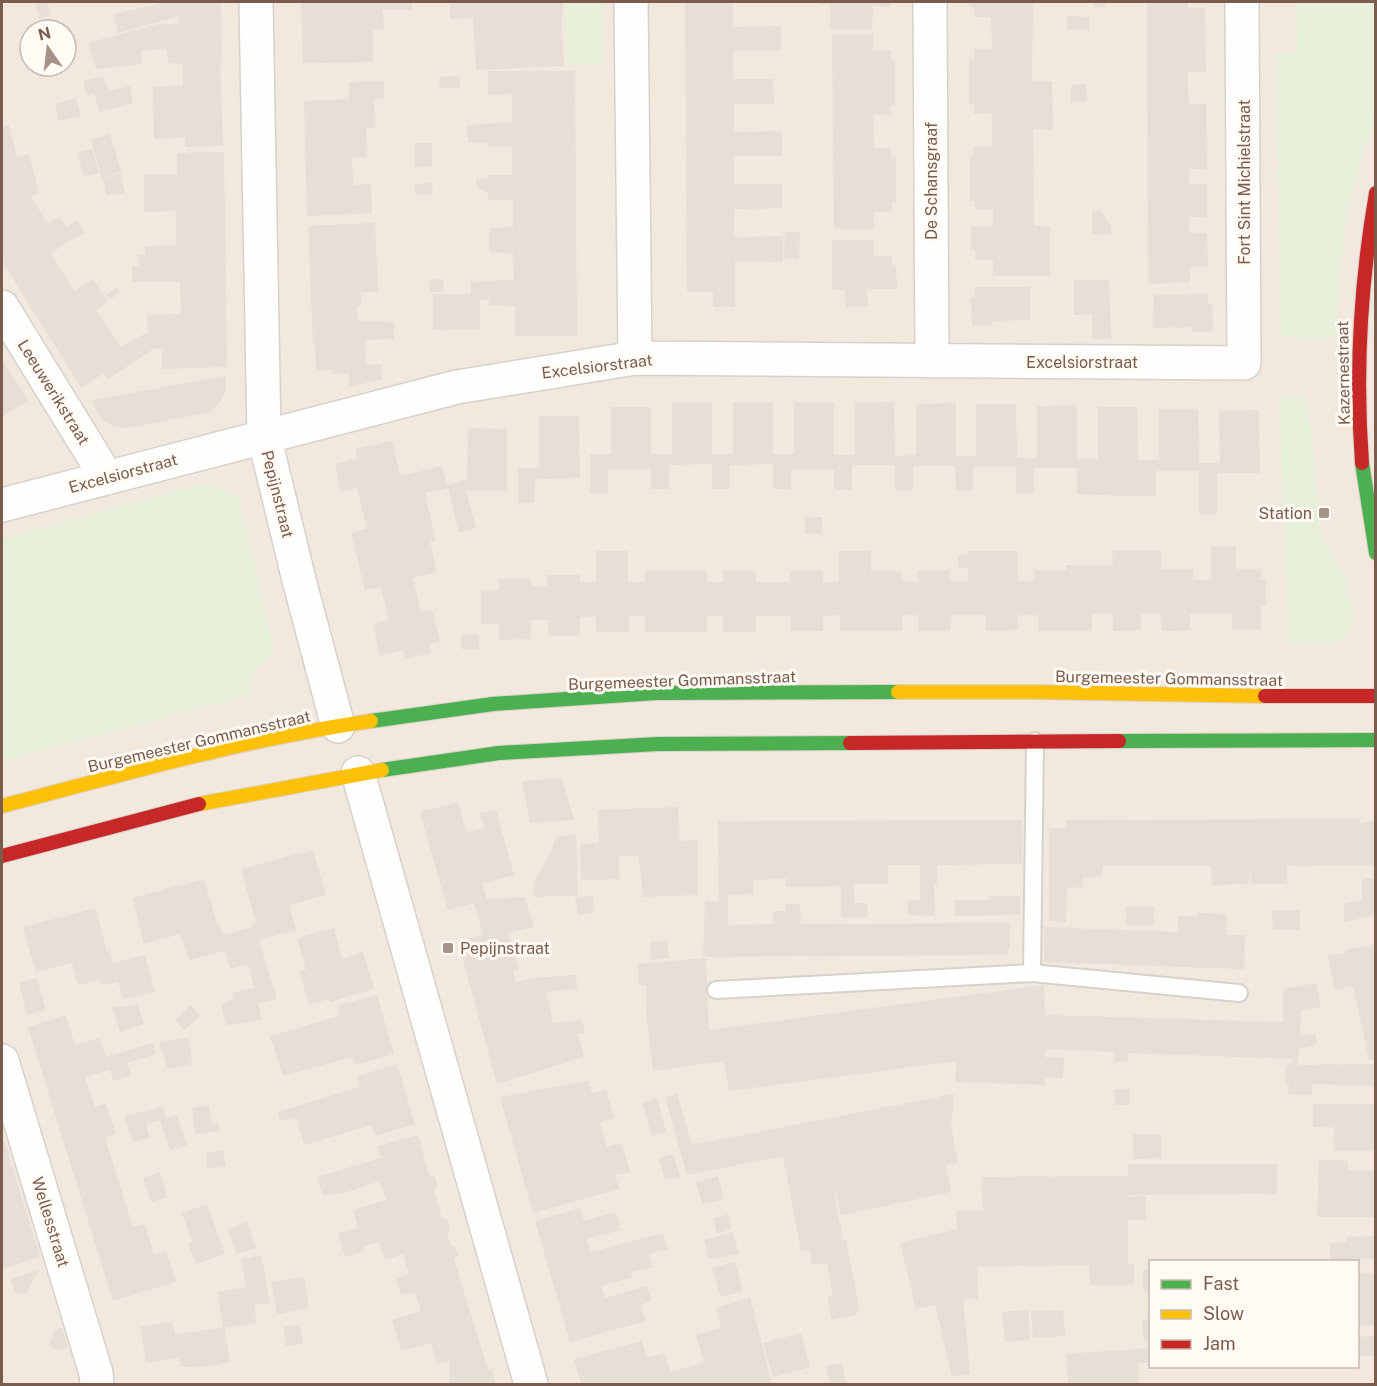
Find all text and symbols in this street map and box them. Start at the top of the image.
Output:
north arrow [18,18,78,78]
text: N [36,23,53,45]
street label: Fort Sint Michielstraat [1235,99,1254,265]
street label: De Schansgraaf [922,122,941,240]
street label: Kazernestraat [1333,321,1354,425]
street label: Leeuwerikstraat [14,336,94,448]
street label: Excelsiorstraat [540,350,654,383]
street label: Excelsiorstraat [1026,353,1138,372]
street label: Pepijnstraat [257,448,298,540]
street label: Excelsiorstraat [67,450,180,497]
place label: Station [1258,504,1312,523]
marker: Station [1317,506,1331,520]
street label: Burgemeester Gommansstraat [568,667,796,694]
street label: Burgemeester Gommansstraat [1055,667,1283,690]
street label: Burgemeester Gommansstraat [86,707,312,776]
place label: Pepijnstraat [460,939,550,958]
marker: Pepijnstraat [441,941,455,955]
street label: Wellesstraat [28,1175,73,1270]
legend [1149,1260,1359,1368]
text: Fast [1203,1273,1239,1294]
text: Slow [1203,1303,1244,1324]
text: Jam [1203,1333,1236,1354]

